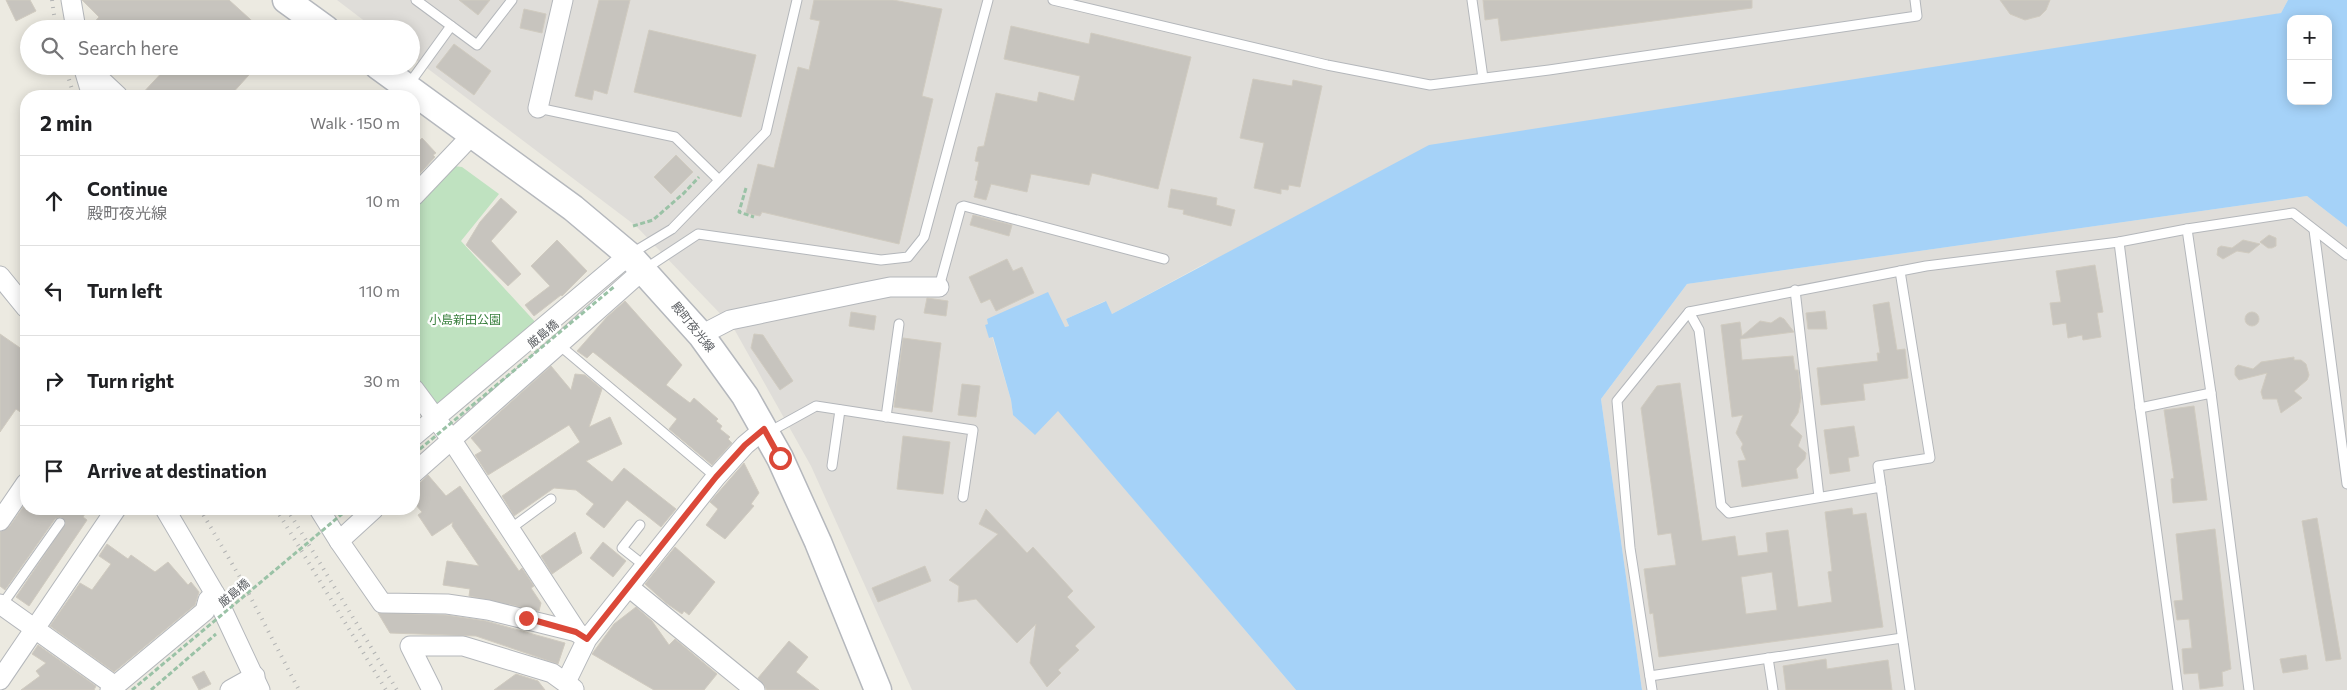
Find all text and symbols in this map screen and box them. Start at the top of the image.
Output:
map controls [2287,15,2332,105]
button: + [2287,15,2332,60]
search box [20,20,420,75]
icon: search [38,34,66,62]
text: Search here [78,36,178,59]
button: − [2287,60,2332,105]
text: 2 min [40,110,92,135]
text: Walk · 150 m [310,113,400,132]
text: Continue [87,177,167,200]
icon: ahead [40,187,68,215]
text: 10 m [366,191,400,210]
text: 殿町夜光線 [87,203,167,222]
icon: left [40,277,68,305]
text: Turn left [87,279,162,302]
text: 110 m [359,281,400,300]
street label: 殿町夜光線 [669,299,718,354]
park label: 小島新田公園 [429,312,501,326]
street label: 厳島橋 [524,316,561,350]
icon: right [40,367,68,395]
text: Turn right [87,369,174,392]
text: 30 m [363,371,400,390]
route start [769,447,792,470]
icon: arrive [40,457,68,485]
text: Arrive at destination [87,459,267,482]
street label: 厳島橋 [215,575,252,609]
route end [515,607,538,630]

